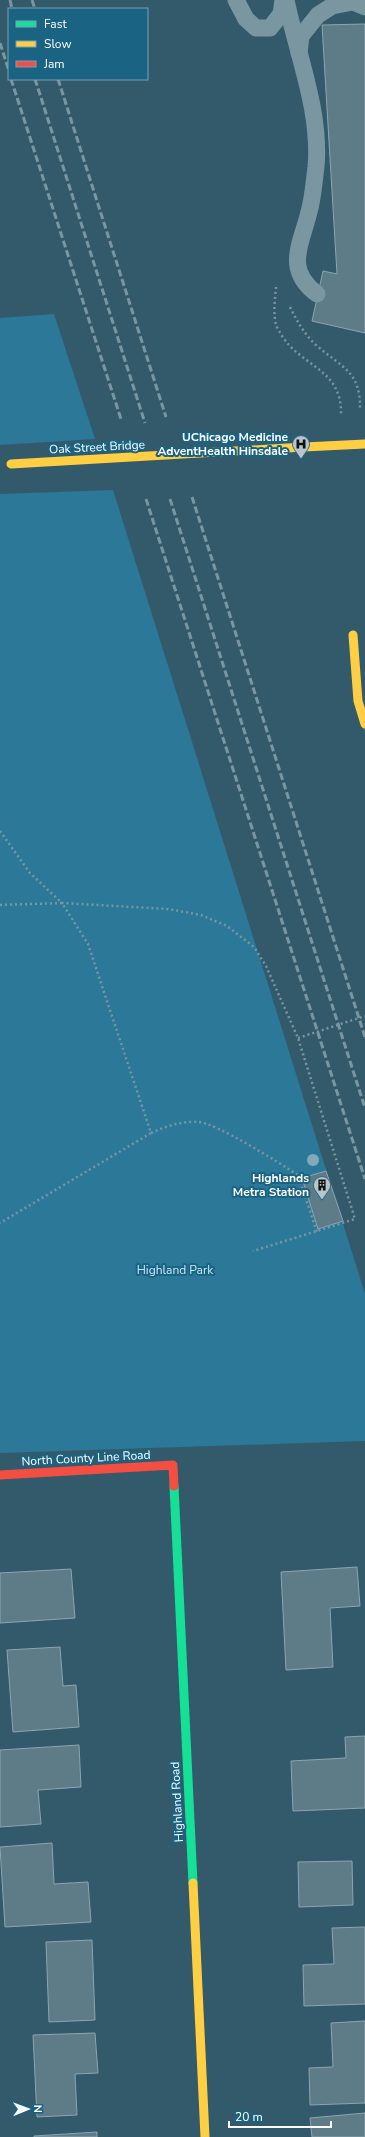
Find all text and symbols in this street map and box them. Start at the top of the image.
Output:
legend [8,8,148,80]
text: Fast [44,16,67,32]
text: Slow [44,36,72,52]
text: Jam [43,56,65,72]
place label: UChicago Medicine AdventHealth Hinsdale [157,429,288,459]
hospital icon: UChicago Medicine AdventHealth Hinsdale [291,434,311,459]
street label: Oak Street Bridge [49,436,145,458]
place label: Highlands Metra Station [233,1170,309,1200]
building icon: Highlands Metra Station [312,1175,332,1200]
park label: Highland Park [137,1262,214,1278]
street label: North County Line Road [21,1447,151,1469]
street label: Highland Road [167,1761,187,1843]
north arrow [8,2089,48,2129]
scale bar [229,2103,331,2129]
text: N [30,2105,45,2113]
text: 20 m [235,2109,263,2125]

